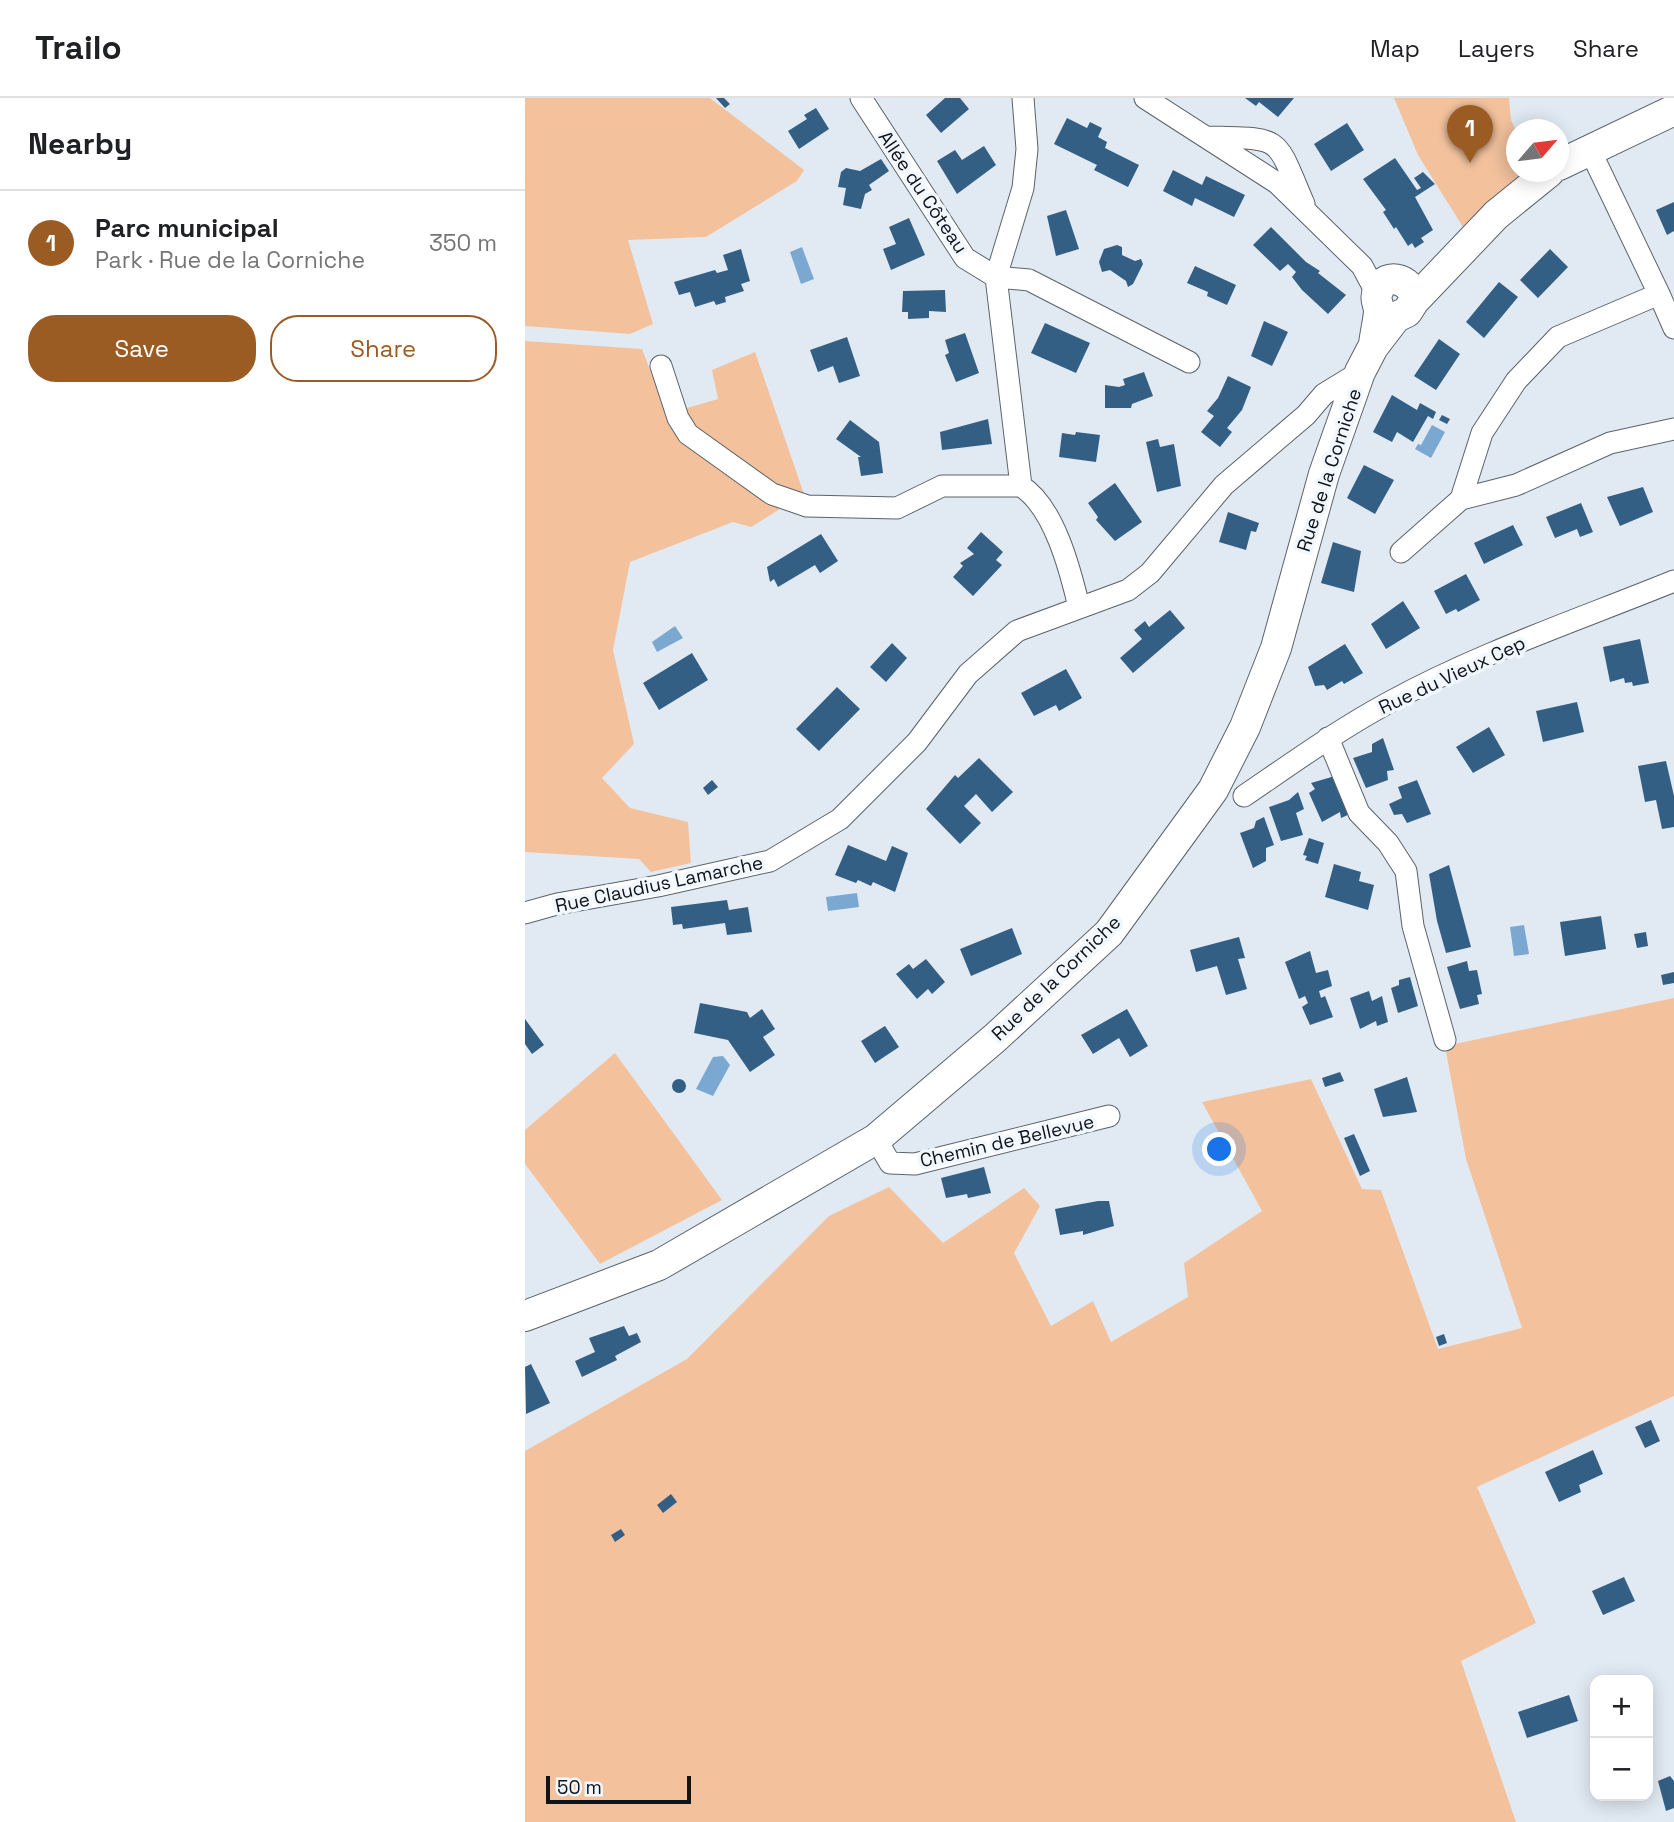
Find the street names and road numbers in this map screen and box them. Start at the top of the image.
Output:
street label: Allée du Côteau [873,126,973,258]
street label: Rue de la Corniche [1291,385,1367,555]
street label: Rue du Vieux Cep [1374,630,1530,720]
street label: Rue Claudius Lamarche [553,850,765,918]
street label: Rue de la Corniche [986,910,1126,1046]
street label: Chemin de Bellevue [917,1109,1097,1173]

